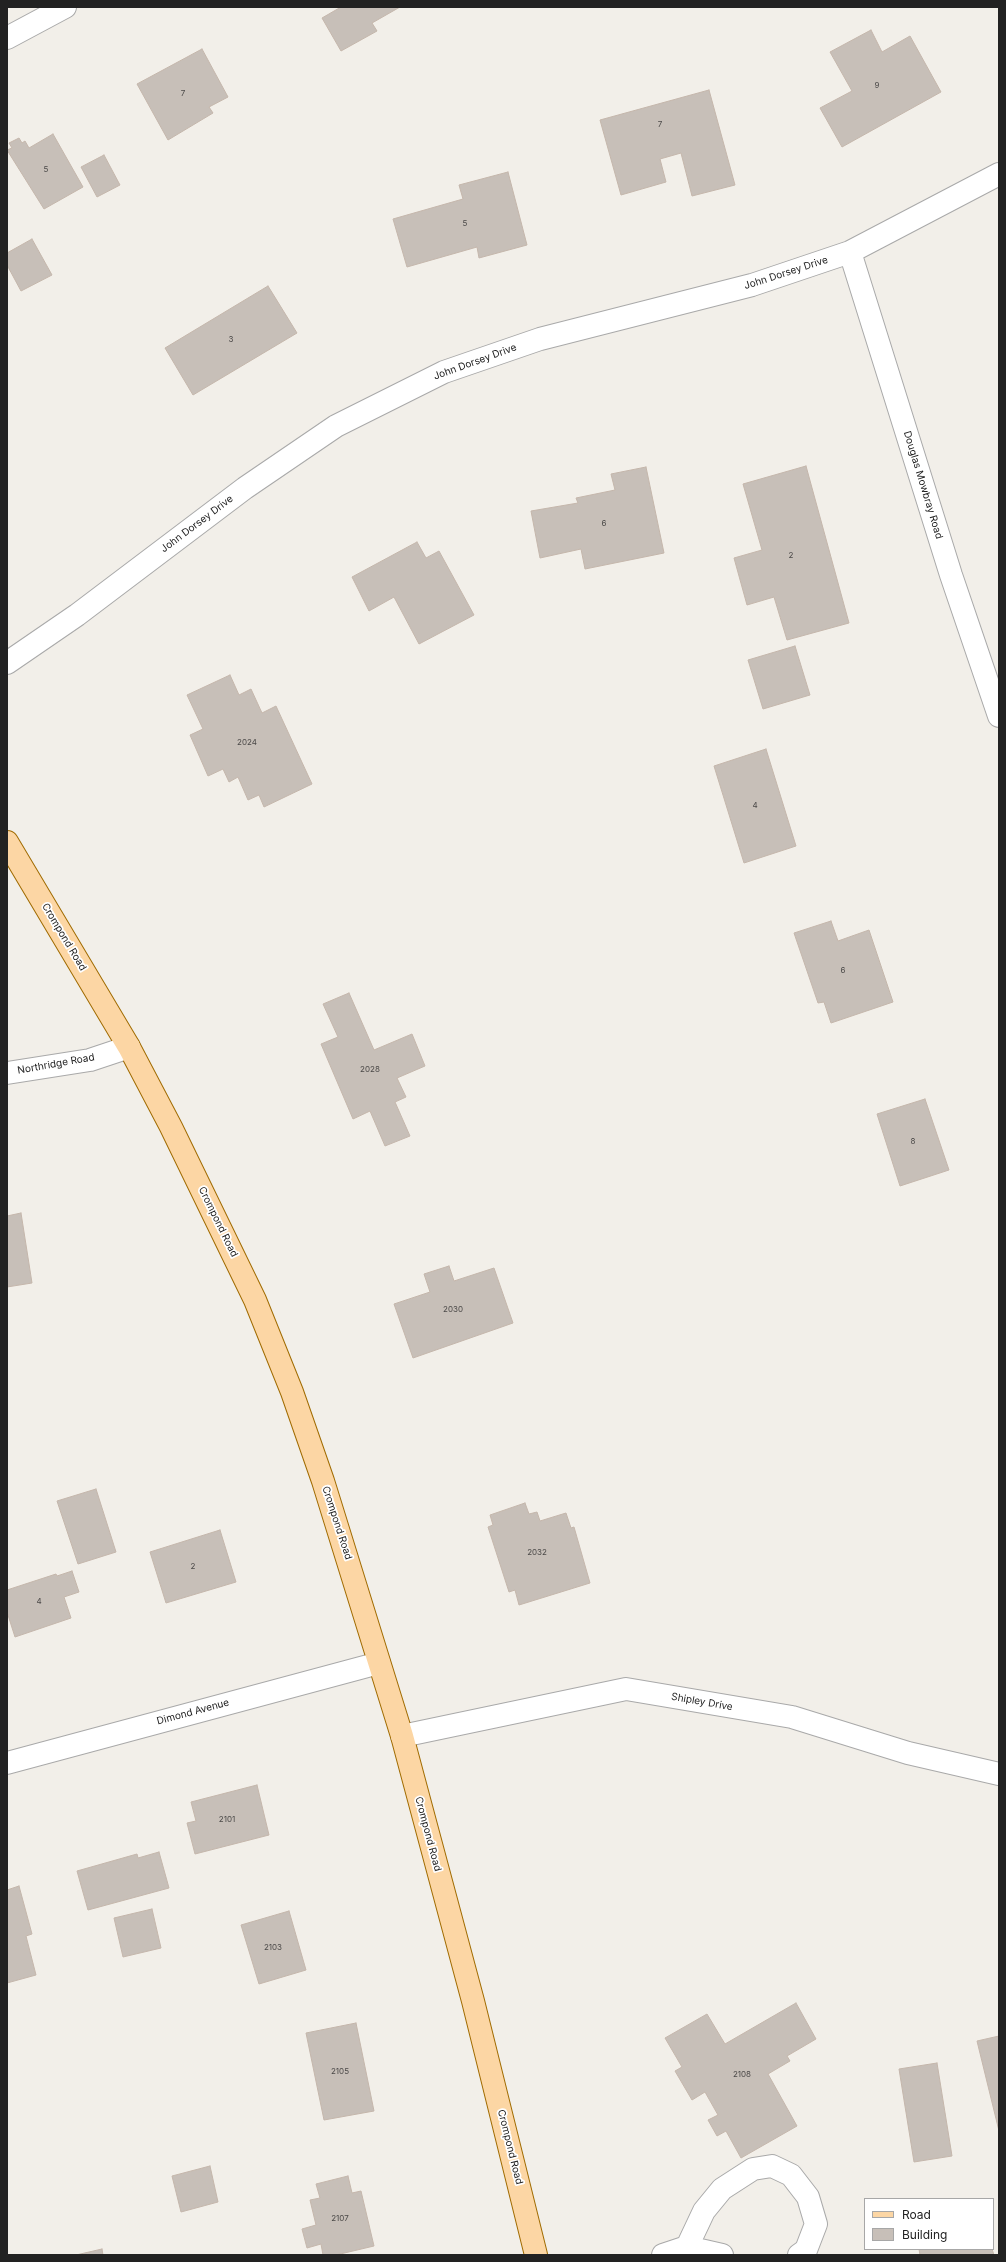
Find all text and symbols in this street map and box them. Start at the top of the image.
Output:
house number: 9 [875,81,879,91]
house number: 7 [181,89,185,99]
house number: 7 [658,120,662,130]
house number: 5 [44,165,48,175]
house number: 5 [463,219,467,229]
street label: John Dorsey Drive [743,254,829,292]
house number: 3 [229,335,233,345]
street label: John Dorsey Drive [432,341,518,383]
street label: Douglas Mowbray Road [901,430,945,540]
street label: John Dorsey Drive [158,493,236,555]
house number: 6 [602,519,606,529]
house number: 2 [789,551,793,561]
house number: 2024 [237,738,257,748]
house number: 4 [752,801,758,811]
street label: Crompond Road [39,901,89,973]
house number: 6 [841,966,845,976]
street label: Northridge Road [17,1051,95,1077]
house number: 2028 [360,1065,380,1075]
house number: 8 [911,1137,915,1147]
street label: Crompond Road [196,1185,240,1259]
house number: 2030 [443,1305,463,1315]
street label: Crompond Road [319,1485,355,1561]
house number: 2032 [527,1548,547,1558]
house number: 2 [191,1562,195,1572]
house number: 4 [36,1597,42,1607]
street label: Shipley Drive [670,1691,734,1713]
street label: Dimond Avenue [156,1697,230,1727]
street label: Crompond Road [412,1795,444,1873]
house number: 2101 [219,1815,235,1825]
house number: 2103 [264,1943,282,1953]
house number: 2105 [331,2067,349,2077]
house number: 2108 [733,2070,751,2080]
street label: Crompond Road [495,2108,525,2186]
legend [864,2198,994,2250]
text: Road [902,2207,931,2222]
house number: 2107 [331,2214,349,2224]
text: Building [902,2227,947,2242]

